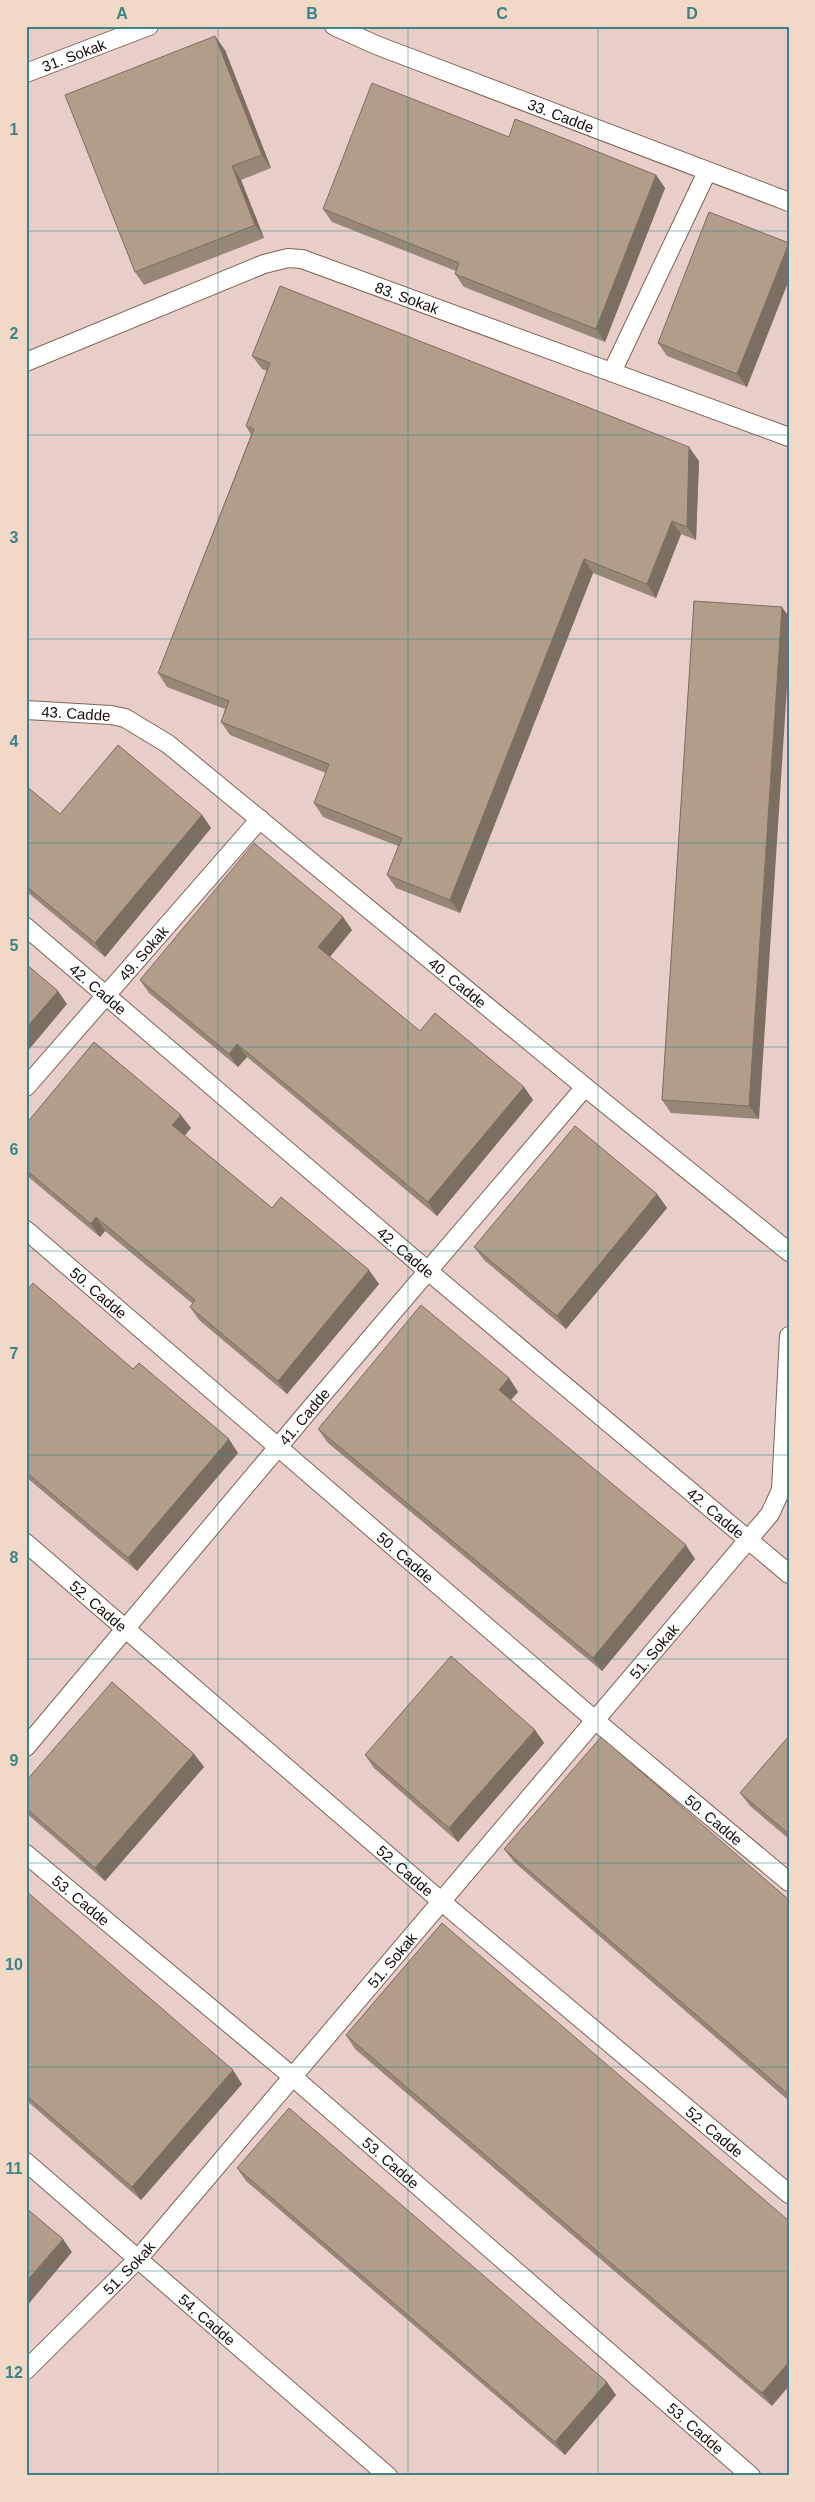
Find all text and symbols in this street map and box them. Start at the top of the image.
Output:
text: A [116,5,128,22]
text: B [306,5,318,22]
text: C [496,5,508,22]
text: D [686,5,698,22]
street label: 31. Sokak [39,35,108,75]
street label: 33. Cadde [526,95,596,136]
text: 1 [10,121,19,138]
street label: 83. Sokak [373,278,442,317]
text: 2 [10,325,19,342]
text: 3 [10,529,19,546]
street label: 43. Cadde [41,702,111,723]
text: 4 [10,733,19,750]
street label: 49. Sokak [115,922,172,984]
text: 5 [10,937,19,954]
street label: 40. Cadde [426,954,490,1011]
street label: 42. Cadde [66,960,130,1018]
text: 6 [10,1141,19,1158]
street label: 42. Cadde [374,1223,438,1281]
street label: 50. Cadde [67,1264,131,1322]
text: 7 [10,1345,19,1362]
street label: 41. Cadde [275,1384,333,1448]
street label: 42. Cadde [684,1484,748,1541]
street label: 50. Cadde [374,1528,437,1586]
text: 8 [10,1549,19,1566]
street label: 52. Cadde [67,1577,130,1635]
street label: 51. Sokak [626,1620,682,1682]
text: 9 [10,1752,19,1769]
street label: 50. Cadde [682,1791,746,1848]
street label: 52. Cadde [374,1841,437,1899]
street label: 53. Cadde [49,1871,113,1929]
street label: 51. Sokak [364,1929,420,1991]
text: 10 [5,1956,23,1973]
street label: 52. Cadde [683,2103,747,2160]
street label: 53. Cadde [359,2133,423,2192]
text: 11 [6,2160,23,2177]
street label: 51. Sokak [99,2237,158,2297]
street label: 54. Cadde [176,2290,239,2348]
text: 12 [5,2364,23,2381]
street label: 53. Cadde [664,2399,727,2457]

